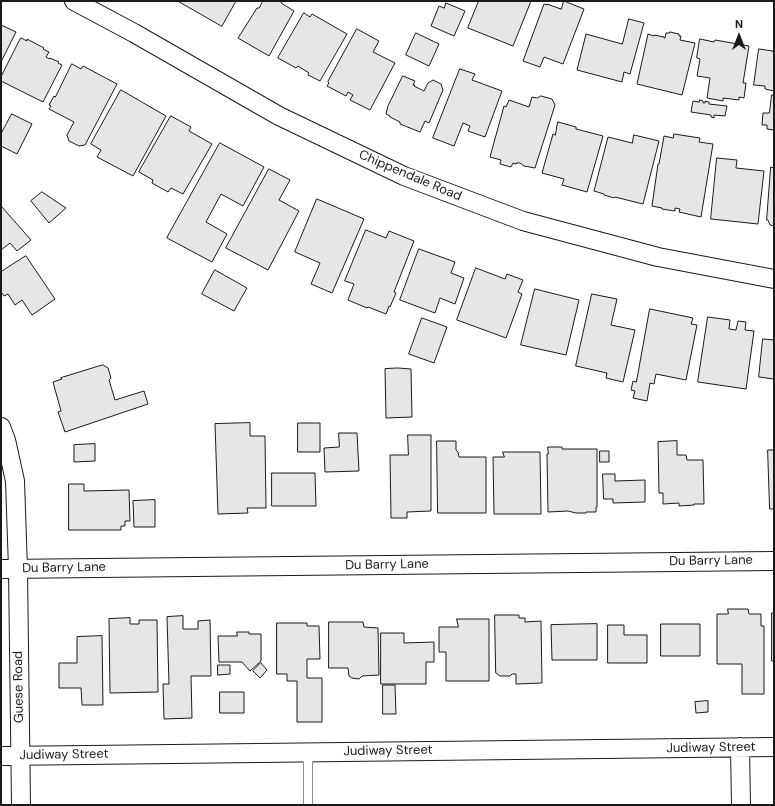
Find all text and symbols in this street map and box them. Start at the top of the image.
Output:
north arrow [719,16,759,56]
text: N [735,17,743,31]
street label: Chippendale Road [356,147,464,205]
street label: Du Barry Lane [669,552,753,570]
street label: Du Barry Lane [345,556,429,574]
street label: Du Barry Lane [22,559,106,577]
street label: Guese Road [11,651,27,723]
street label: Judiway Street [666,739,756,757]
street label: Judiway Street [343,742,433,760]
street label: Judiway Street [19,746,109,764]

